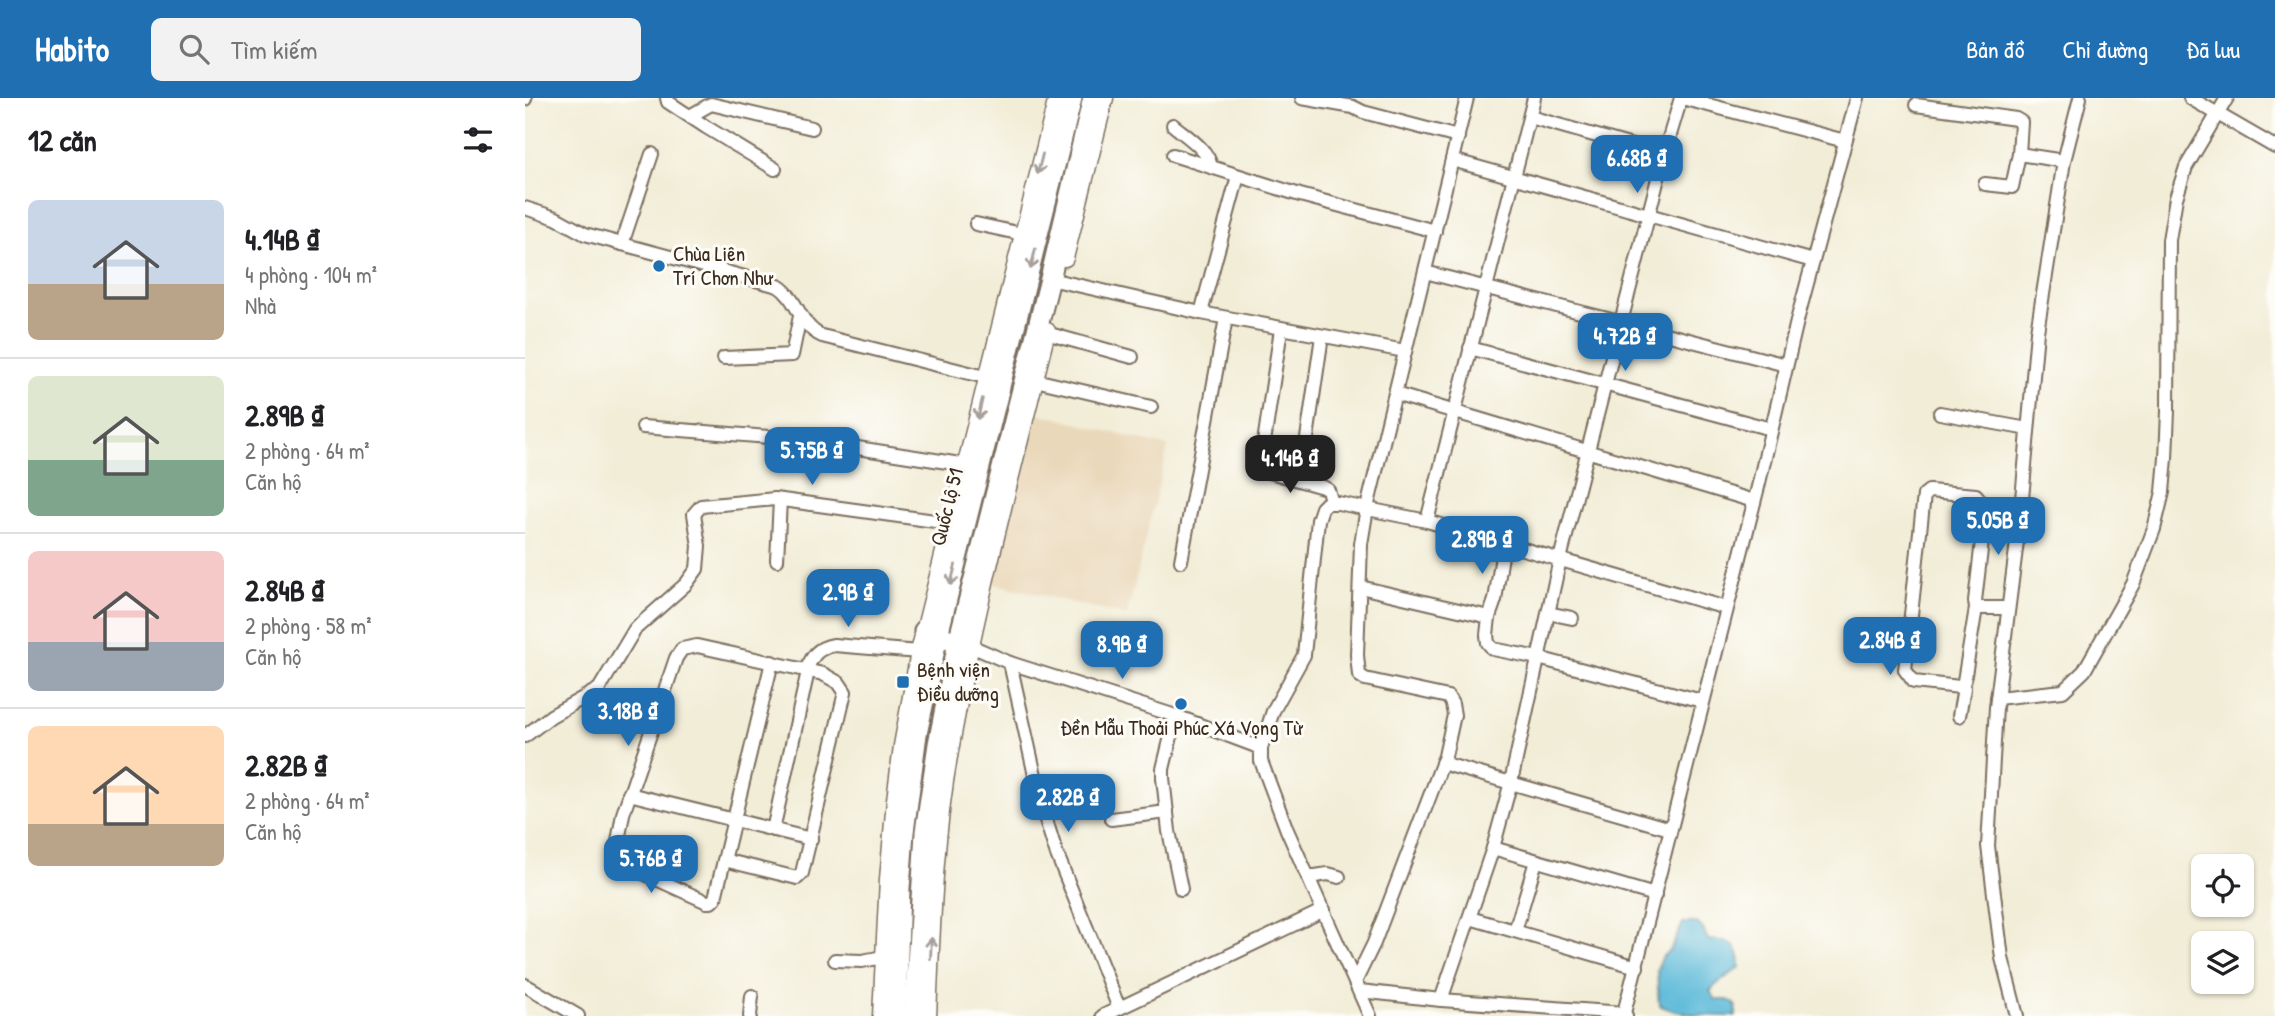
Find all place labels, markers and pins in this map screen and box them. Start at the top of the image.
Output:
pin: 6.68B ₫ [1572,136,1702,195]
place label: Chùa Liên Trí Chơn Như [673,239,774,292]
marker: Chùa Liên Trí Chơn Như [651,258,667,274]
pin: 4.72B ₫ [1560,314,1690,373]
pin: 5.75B ₫ [747,428,877,487]
pin: 4.14B ₫ [1225,436,1355,495]
pin: 5.05B ₫ [1933,498,2063,557]
pin: 2.89B ₫ [1417,517,1547,576]
pin: 2.9B ₫ [791,570,905,629]
pin: 2.84B ₫ [1825,618,1955,677]
pin: 8.9B ₫ [1065,622,1179,681]
place label: Bệnh viện Điều dưỡng [917,655,999,708]
marker: Bệnh viện Điều dưỡng [895,674,911,690]
pin: 3.18B ₫ [563,688,693,748]
marker: Đền Mẫu Thoải Phúc Xá Vọng Từ [1173,696,1189,712]
place label: Đền Mẫu Thoải Phúc Xá Vọng Từ [1060,713,1303,742]
pin: 2.82B ₫ [1003,774,1133,834]
pin: 5.76B ₫ [586,836,716,895]

